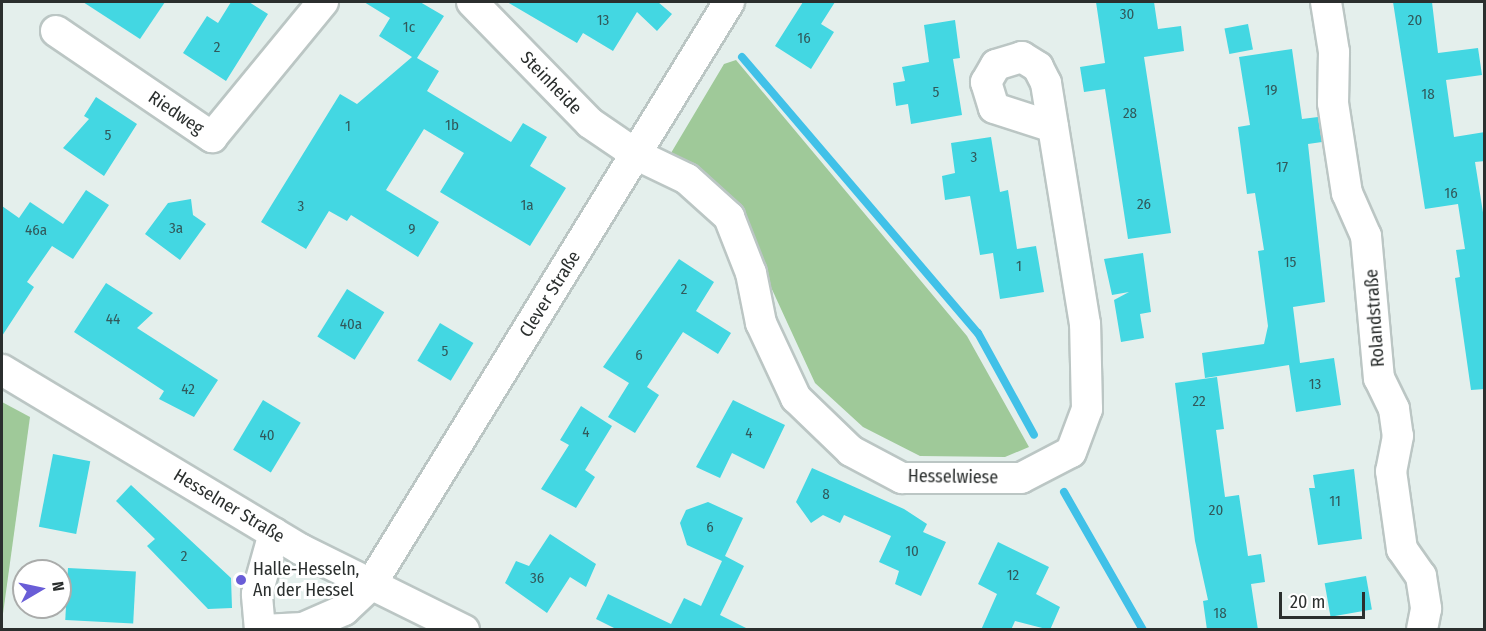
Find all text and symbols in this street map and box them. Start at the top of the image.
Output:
house number: 30 [1120,6,1134,24]
house number: 13 [597,12,609,30]
house number: 20 [1408,12,1422,30]
house number: 1c [403,19,415,37]
house number: 16 [797,30,811,48]
house number: 2 [214,39,220,57]
street label: Steinheide [516,47,586,119]
house number: 19 [1264,82,1278,100]
house number: 5 [933,84,939,102]
house number: 18 [1421,86,1435,104]
street label: Riedweg [144,87,208,139]
house number: 28 [1123,105,1137,123]
house number: 1b [445,117,459,135]
house number: 1 [345,118,351,136]
house number: 5 [105,127,111,145]
house number: 3 [971,149,977,167]
house number: 17 [1276,159,1288,177]
house number: 16 [1444,185,1458,203]
house number: 26 [1137,196,1151,214]
house number: 1a [520,197,534,215]
house number: 3 [298,198,304,216]
house number: 3a [169,220,183,238]
house number: 9 [408,221,416,239]
house number: 46a [25,222,47,240]
street label: Clever Straße [515,247,585,341]
house number: 15 [1284,254,1296,272]
house number: 1 [1016,258,1022,276]
street label: Rolandstraße [1361,268,1389,368]
house number: 2 [681,281,687,299]
house number: 44 [106,311,120,329]
house number: 40a [340,316,362,334]
house number: 5 [442,343,448,361]
house number: 6 [635,347,643,365]
house number: 13 [1309,376,1321,394]
house number: 42 [181,381,195,399]
house number: 22 [1192,393,1206,411]
house number: 4 [582,424,590,442]
house number: 4 [745,425,753,443]
house number: 40 [259,427,275,445]
street label: Hesselner Straße [170,464,288,548]
street label: Hesselwiese [908,465,998,489]
house number: 8 [822,486,830,504]
house number: 11 [1329,493,1341,511]
house number: 20 [1209,502,1223,520]
house number: 6 [706,519,714,537]
house number: 10 [905,543,919,561]
house number: 2 [181,548,187,566]
north arrow [12,559,72,619]
place label: Halle-Hesseln, An der Hessel [253,559,359,602]
house number: 12 [1007,567,1019,585]
house number: 36 [530,570,544,588]
marker: Halle-Hesseln, An der Hessel [234,573,248,587]
text: N [48,580,68,593]
scale bar [1282,580,1368,618]
text: 20 m [1290,591,1325,613]
house number: 18 [1213,605,1227,623]

